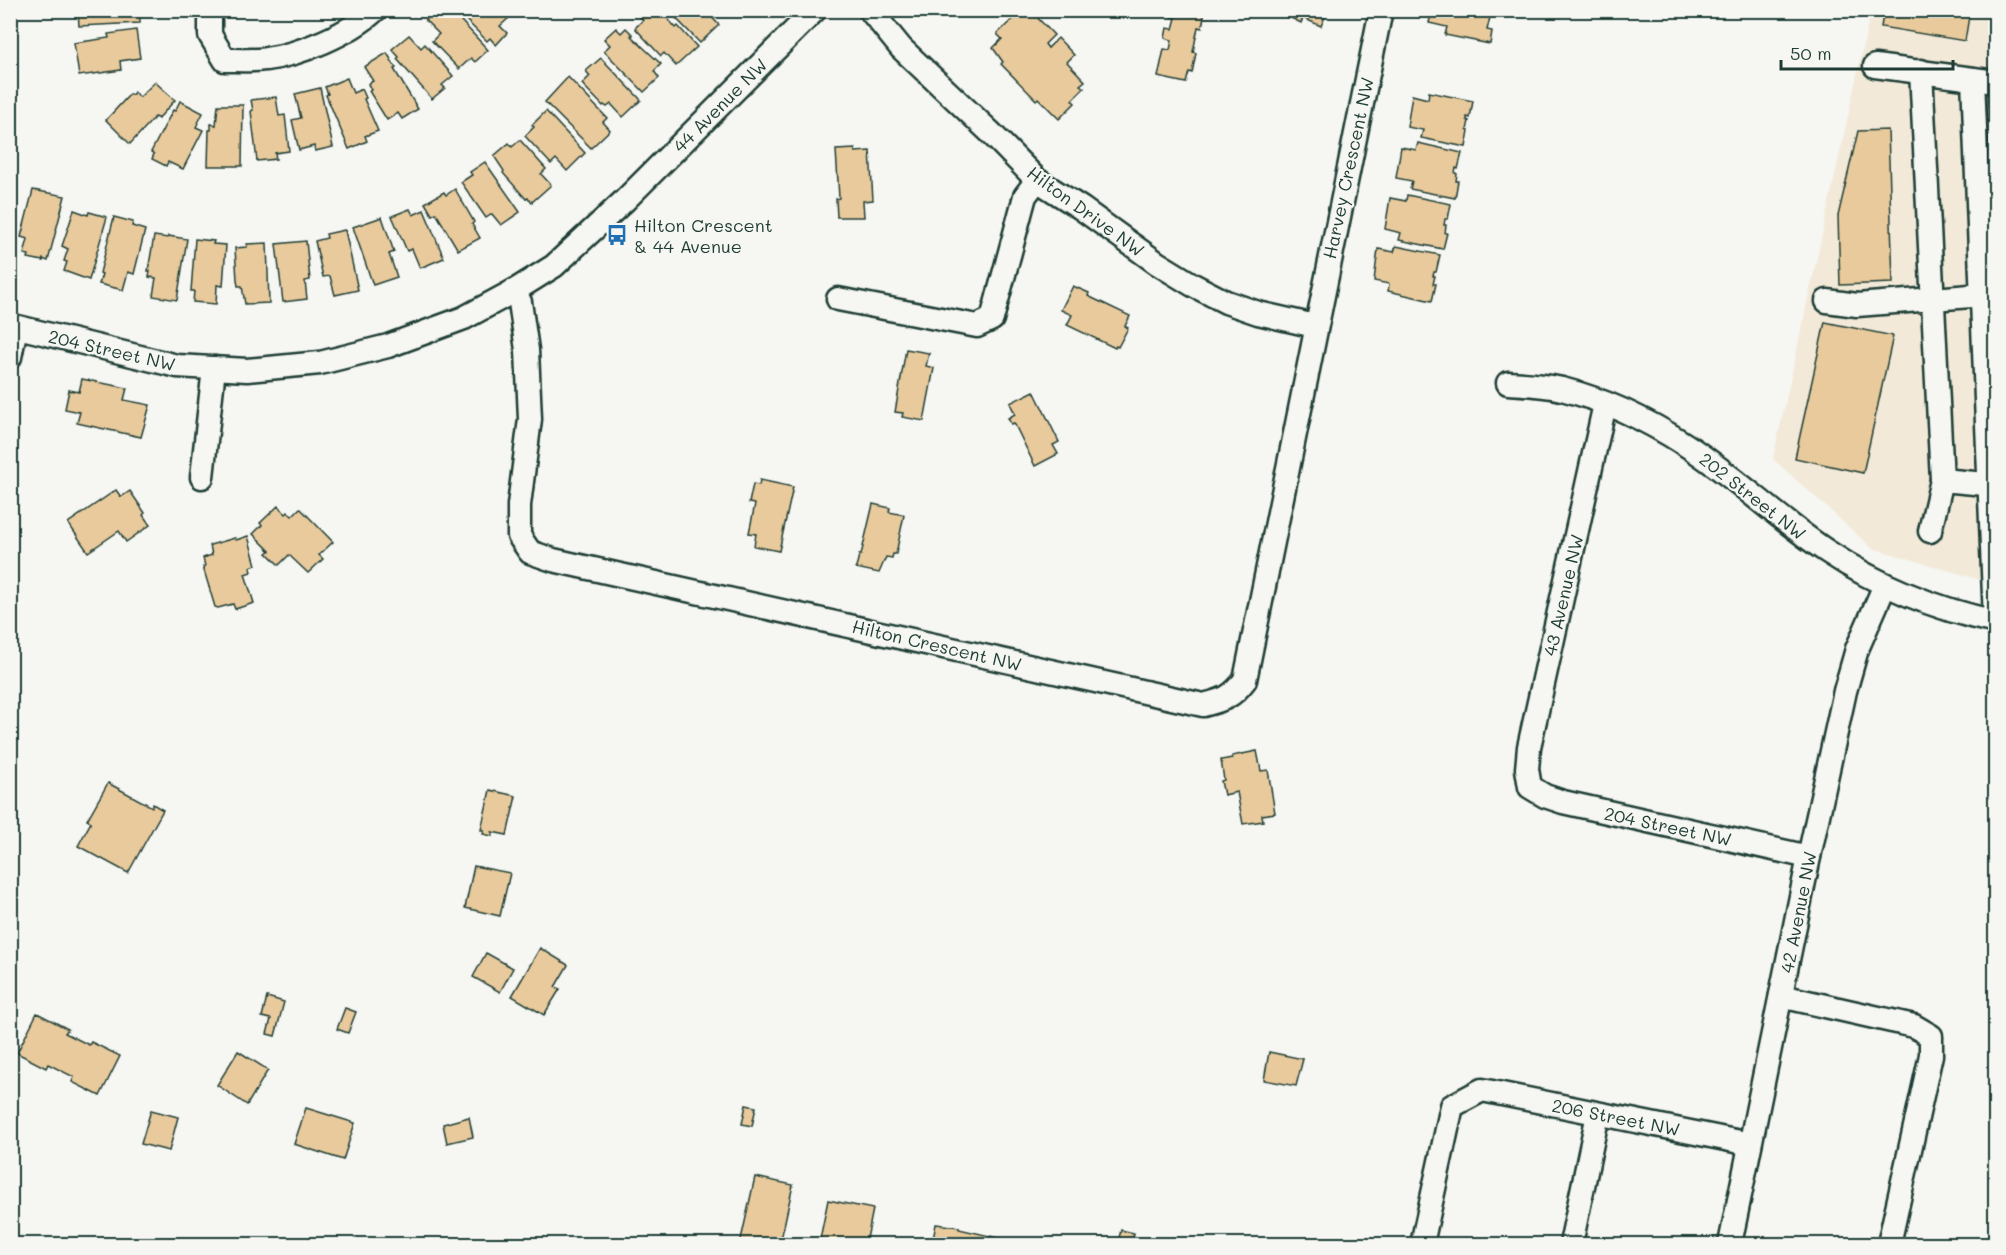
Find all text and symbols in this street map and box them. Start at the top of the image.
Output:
scale bar [1781,33,1954,71]
text: 50 m [1790,41,1832,65]
street label: 44 Avenue NW [668,53,772,157]
street label: Harvey Crescent NW [1317,75,1379,261]
street label: Hilton Drive NW [1022,160,1150,262]
place label: Hilton Crescent & 44 Avenue [634,213,773,258]
bus stop icon: Hilton Crescent & 44 Avenue [605,223,629,247]
street label: 204 Street NW [46,324,178,376]
street label: 202 Street NW [1695,447,1811,545]
street label: 43 Avenue NW [1537,532,1589,658]
street label: Hilton Crescent NW [850,614,1024,676]
street label: 204 Street NW [1602,801,1734,851]
street label: 42 Avenue NW [1774,849,1822,975]
street label: 206 Street NW [1550,1093,1682,1141]

